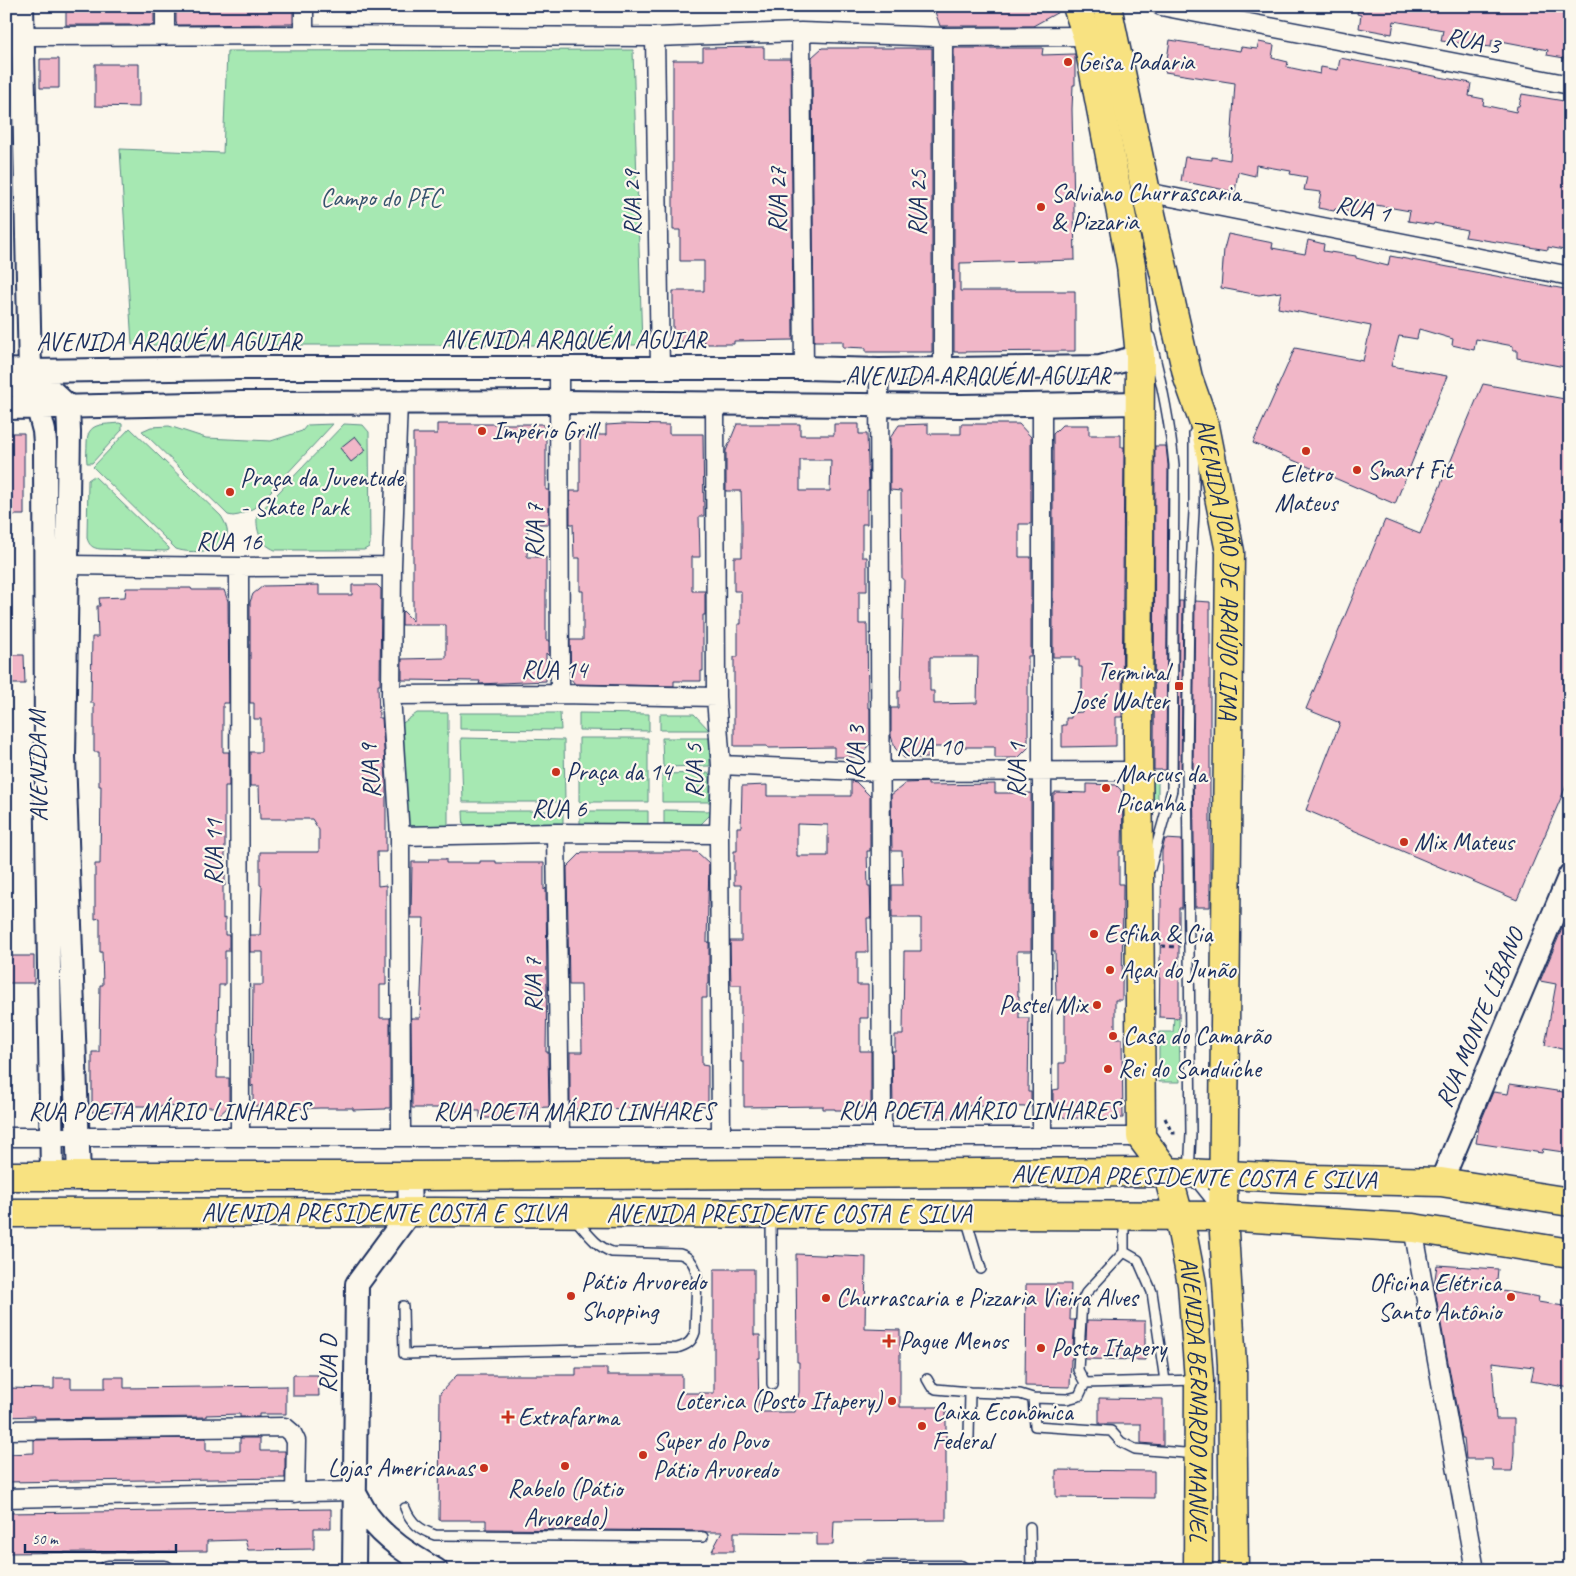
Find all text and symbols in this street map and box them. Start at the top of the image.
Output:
street label: RUA 3 [1443,20,1505,62]
place label: Geisa Padaria [1078,46,1196,78]
marker: Geisa Padaria [1062,56,1074,68]
street label: RUA 27 [762,165,794,233]
street label: RUA 29 [615,168,649,236]
street label: RUA 25 [902,168,934,236]
place label: Salviano Churrascaria & Pizzaria [1051,177,1243,238]
park label: Campo do PFC [320,182,444,214]
street label: RUA 1 [1333,188,1395,230]
marker: Salviano Churrascaria & Pizzaria [1035,201,1047,213]
street label: AVENIDA ARAQUÉM AGUIAR [442,324,708,356]
street label: AVENIDA ARAQUÉM AGUIAR [37,326,303,358]
street label: AVENIDA ARAQUÉM AGUIAR [846,360,1112,392]
street label: AVENIDA JOÃO DE ARAÚJO LIMA [1187,414,1247,720]
place label: Império Grill [492,415,601,447]
marker: Império Grill [476,425,488,437]
marker: Eletro Mateus [1300,445,1312,457]
place label: Smart Fit [1367,454,1455,486]
place label: Eletro Mateus [1274,458,1340,519]
place label: Praça da Juventude - Skate Park [240,462,405,523]
marker: Smart Fit [1351,464,1363,476]
marker: Praça da Juventude - Skate Park [224,486,236,498]
street label: RUA 7 [519,502,551,558]
street label: RUA 16 [196,526,263,558]
street label: RUA 14 [521,654,590,686]
place label: Terminal José Walter [1071,656,1174,717]
marker: Terminal José Walter [1173,680,1185,692]
street label: AVENIDA M [21,708,55,822]
street label: RUA 3 [840,724,872,780]
street label: RUA 10 [896,731,964,763]
street label: RUA 9 [352,741,388,799]
street label: RUA 1 [1001,741,1033,797]
street label: RUA 5 [677,742,710,799]
place label: Praça da 14 [566,756,674,788]
place label: Marcus da Picanha [1116,758,1209,819]
marker: Praça da 14 [550,766,562,778]
marker: Marcus da Picanha [1100,782,1112,794]
street label: RUA 6 [532,793,587,825]
street label: RUA 11 [198,817,230,885]
place label: Mix Mateus [1414,826,1516,858]
marker: Mix Mateus [1398,836,1410,848]
place label: Esfiha & Cia [1104,918,1214,950]
street label: RUA MONTE LÍBANO [1428,922,1533,1112]
marker: Esfiha & Cia [1088,928,1100,940]
place label: Açaí do Junão [1120,954,1237,986]
street label: RUA 7 [516,956,549,1013]
marker: Açaí do Junão [1104,964,1116,976]
place label: Pastel Mix [999,989,1089,1021]
marker: Pastel Mix [1091,999,1103,1011]
place label: Casa do Camarão [1123,1020,1272,1052]
marker: Casa do Camarão [1107,1030,1119,1042]
place label: Rei do Sanduíche [1118,1053,1263,1085]
marker: Rei do Sanduíche [1102,1063,1114,1075]
street label: RUA POETA MÁRIO LINHARES [839,1095,1123,1127]
street label: RUA POETA MÁRIO LINHARES [29,1096,313,1128]
street label: RUA POETA MÁRIO LINHARES [434,1096,718,1128]
street label: AVENIDA PRESIDENTE COSTA E SILVA [1011,1158,1378,1196]
street label: AVENIDA PRESIDENTE COSTA E SILVA [201,1197,568,1229]
street label: AVENIDA PRESIDENTE COSTA E SILVA [606,1198,973,1230]
street label: AVENIDA BERNARDO MANUEL [1171,1254,1215,1542]
place label: Pátio Arvoredo Shopping [581,1266,709,1327]
place label: Oficina Elétrica Santo Antônio [1369,1267,1504,1328]
place label: Churrascaria e Pizzaria Vieira Alves [836,1282,1140,1314]
marker: Pátio Arvoredo Shopping [565,1290,577,1302]
marker: Oficina Elétrica Santo Antônio [1505,1291,1517,1303]
marker: Churrascaria e Pizzaria Vieira Alves [820,1292,832,1304]
place label: Pague Menos [899,1325,1010,1357]
place label: Posto Itapery [1051,1332,1168,1364]
street label: RUA D [311,1333,345,1393]
marker: Pague Menos [883,1335,895,1347]
marker: Posto Itapery [1035,1342,1047,1354]
place label: Loterica (Posto Itapery) [675,1385,884,1417]
marker: Loterica (Posto Itapery) [886,1395,898,1407]
place label: Caixa Econômica Federal [932,1396,1075,1457]
place label: Extrafarma [518,1401,622,1433]
marker: Extrafarma [502,1411,514,1423]
marker: Caixa Econômica Federal [916,1420,928,1432]
place label: Super do Povo Pátio Arvoredo [653,1425,781,1486]
marker: Super do Povo Pátio Arvoredo [637,1449,649,1461]
place label: Lojas Americanas [328,1452,476,1484]
marker: Rabelo (Pátio Arvoredo) [559,1460,571,1472]
marker: Lojas Americanas [478,1462,490,1474]
place label: Rabelo (Pátio Arvoredo) [508,1473,626,1534]
scale bar [25,1521,176,1553]
text: 50 m [32,1530,59,1549]

